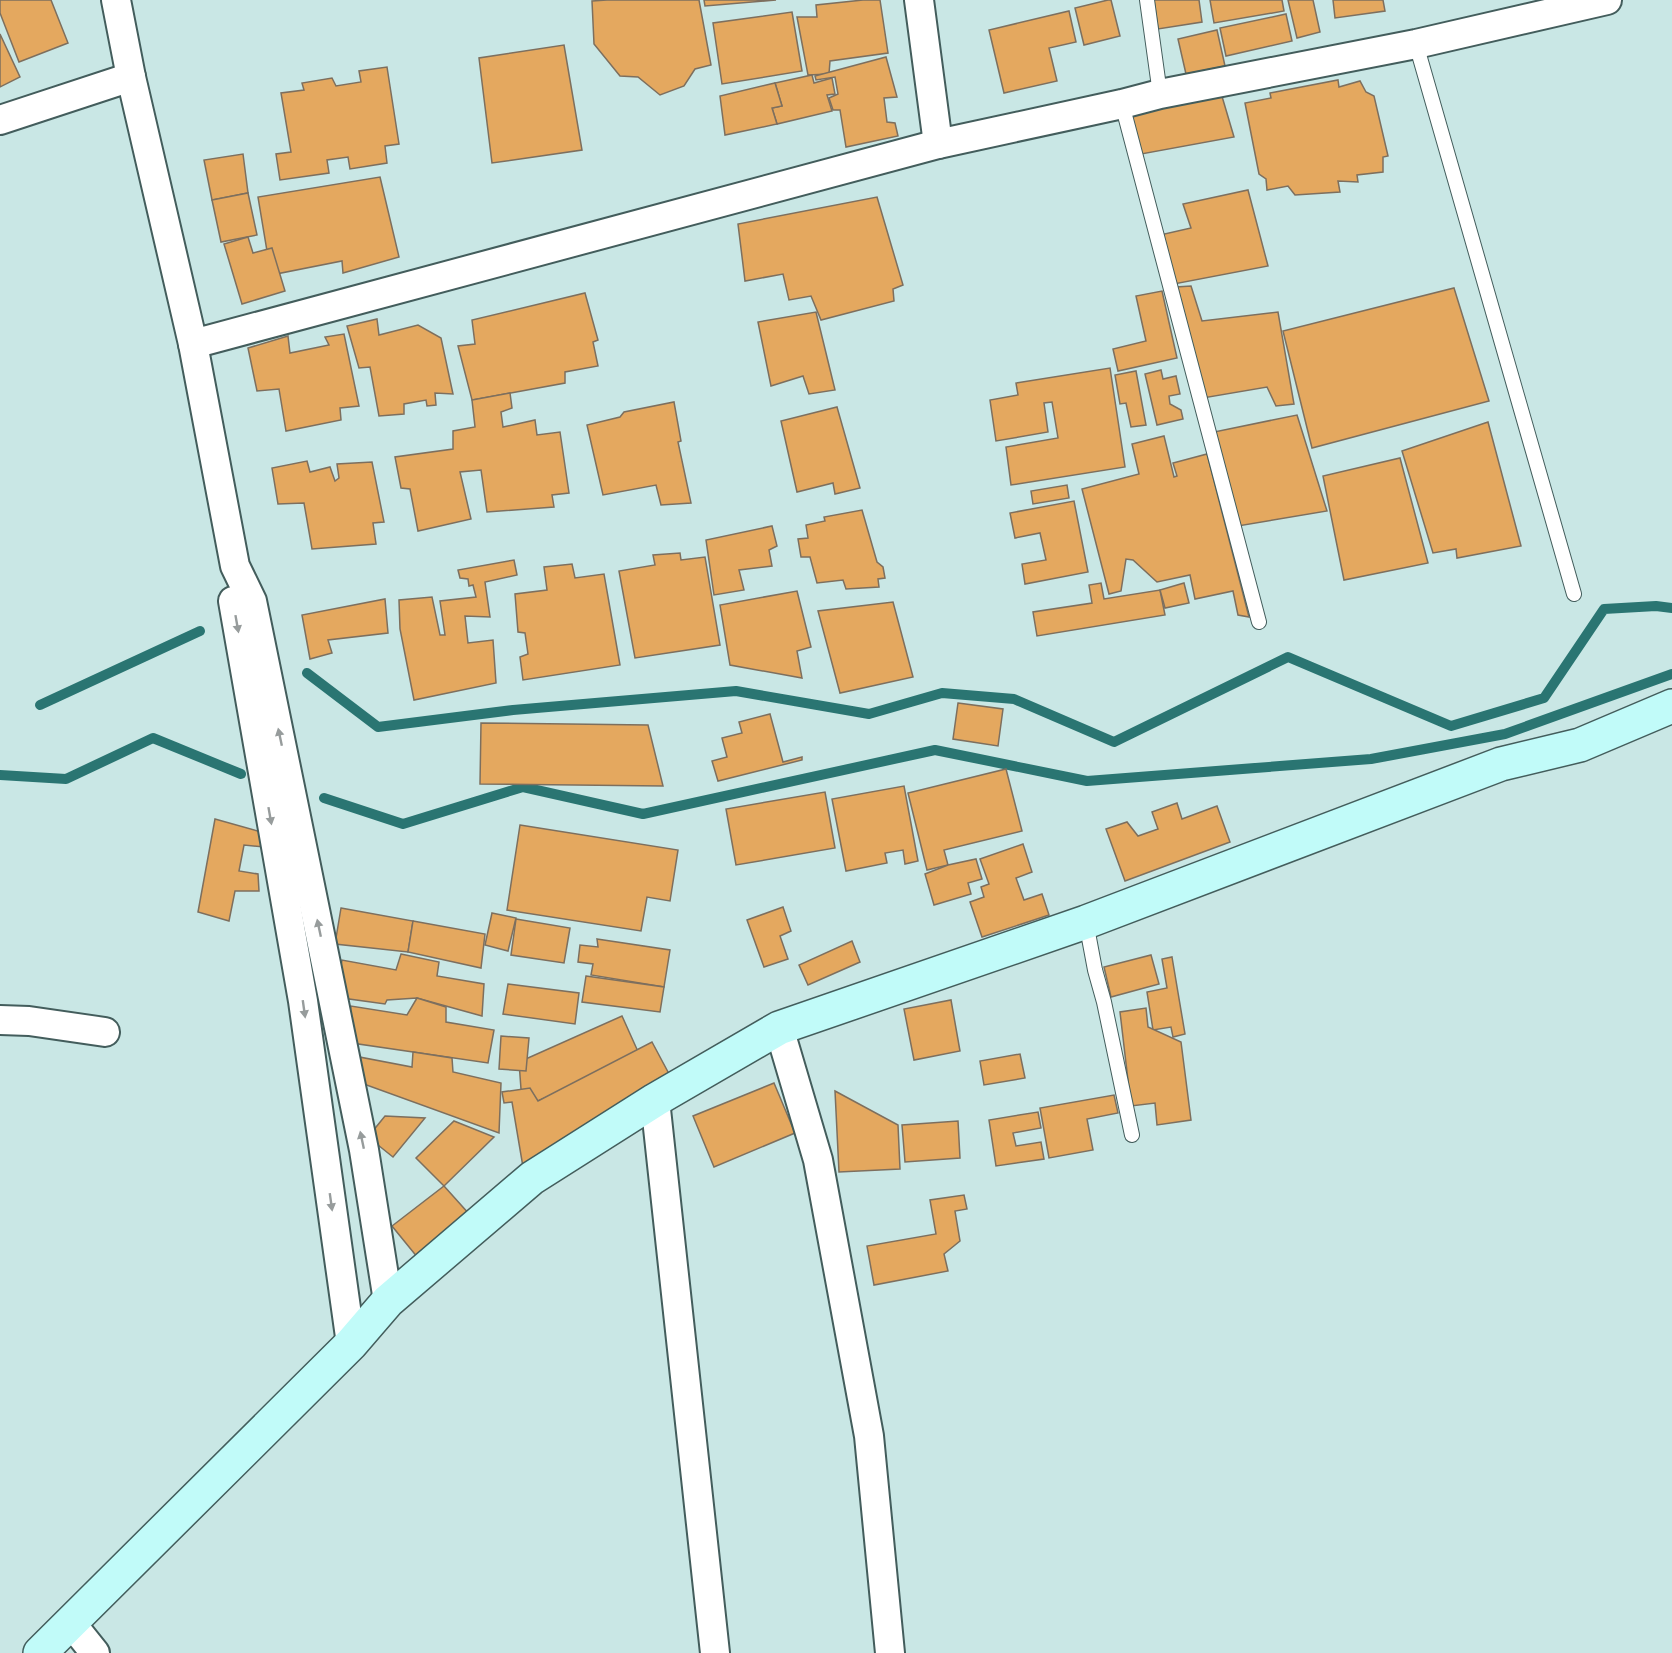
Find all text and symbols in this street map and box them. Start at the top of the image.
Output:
one-way arrow [233,615,242,634]
one-way arrow [275,727,284,746]
one-way arrow [266,807,275,826]
one-way arrow [314,919,323,938]
one-way arrow [299,999,308,1018]
one-way arrow [357,1130,366,1149]
one-way arrow [327,1192,336,1211]

